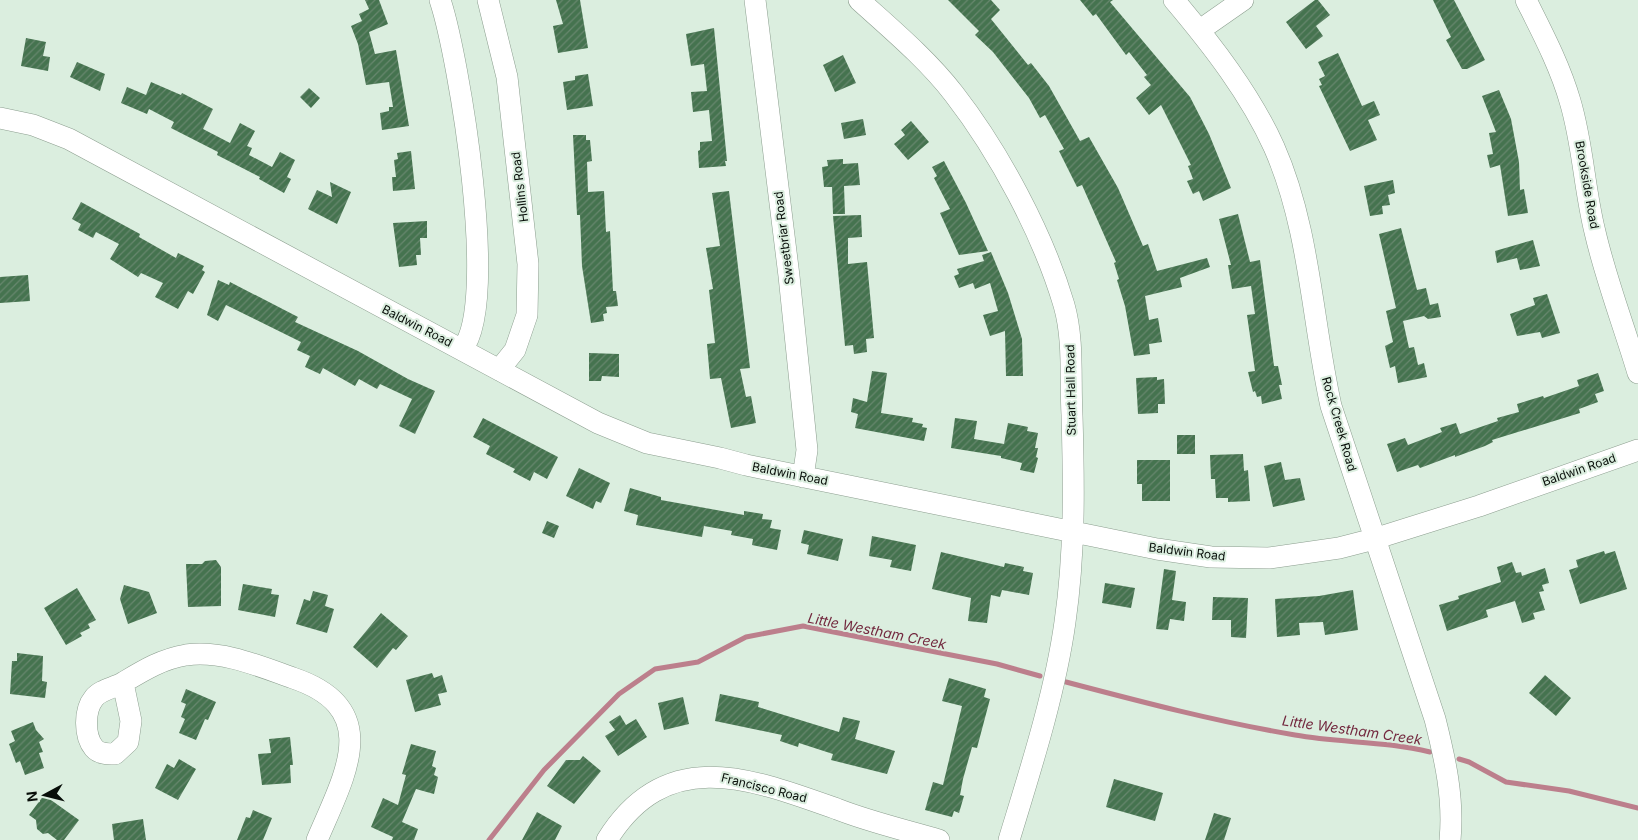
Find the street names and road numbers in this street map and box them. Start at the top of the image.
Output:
street label: Brookside Road [1572,140,1603,230]
street label: Hollins Road [508,151,531,223]
street label: Sweetbriar Road [770,191,797,286]
street label: Baldwin Road [380,301,455,350]
street label: Stuart Hall Road [1062,344,1079,436]
street label: Rock Creek Road [1319,375,1360,473]
street label: Baldwin Road [1540,450,1618,489]
street label: Baldwin Road [751,459,829,488]
street label: Baldwin Road [1148,539,1226,564]
street label: Francisco Road [720,770,808,805]

